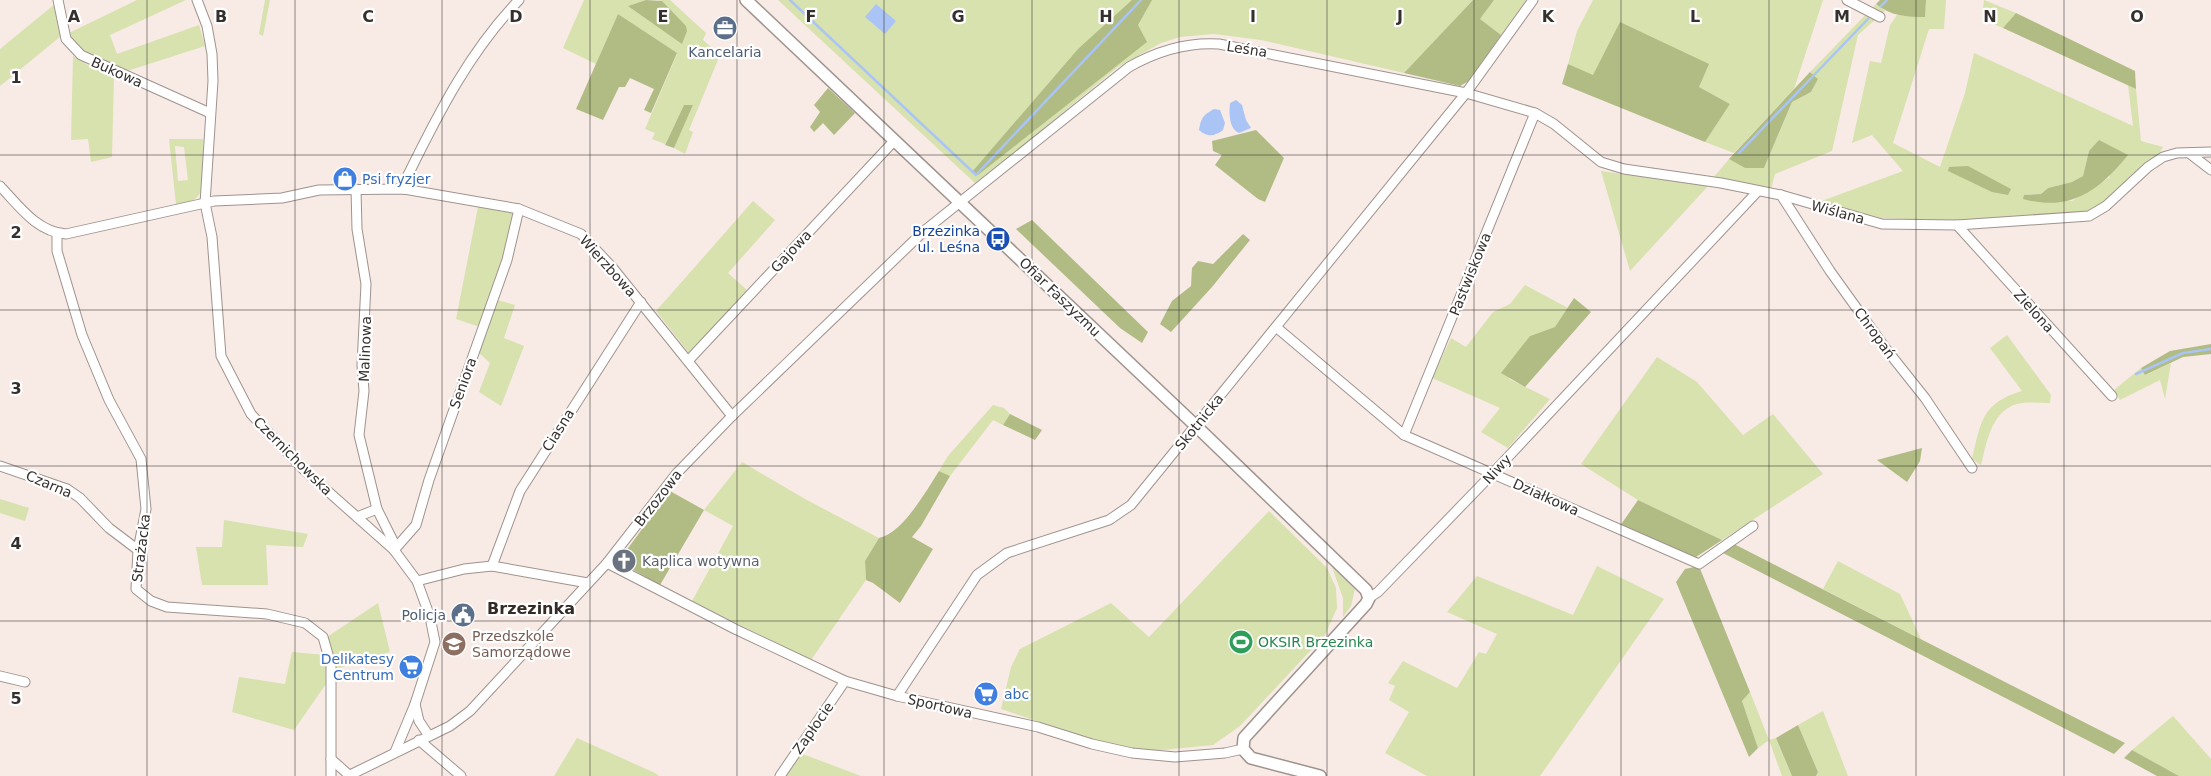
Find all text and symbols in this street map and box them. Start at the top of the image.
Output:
text: A [68,7,81,26]
text: B [215,7,227,26]
text: C [362,7,374,26]
text: D [509,7,523,26]
text: E [658,7,668,26]
text: F [806,7,816,26]
text: G [951,7,965,26]
text: H [1099,7,1113,26]
text: I [1250,7,1256,26]
text: J [1396,7,1403,26]
text: K [1542,7,1555,26]
text: L [1690,7,1700,26]
text: M [1834,7,1850,26]
text: N [1983,7,1997,26]
text: O [2130,7,2144,26]
office icon: Kancelaria [712,15,738,41]
street label: Leśna [1226,38,1268,60]
place label: Kancelaria [688,44,762,60]
street label: Bukowa [89,54,145,90]
text: 1 [10,68,22,87]
shop icon: Psi fryzjer [332,166,358,192]
place label: Psi fryzjer [362,171,431,187]
street label: Wiślana [1810,197,1866,227]
text: 2 [10,223,22,242]
place label: Brzezinka ul. Leśna [912,223,980,255]
bus stop icon: Brzezinka ul. Leśna [985,226,1011,252]
street label: Gajowa [767,227,815,275]
street label: Pastwiskowa [1446,230,1494,318]
street label: Wierzbowa [576,232,640,300]
street label: Ofiar Faszyzmu [1016,254,1104,340]
street label: Zielona [2011,286,2057,336]
street label: Chropań [1851,304,1899,362]
street label: Malinowa [356,316,374,382]
street label: Seniora [446,355,480,411]
text: 3 [10,379,22,398]
street label: Skotnicka [1172,391,1226,453]
street label: Ciasna [539,406,577,454]
street label: Czernichowska [250,413,336,499]
street label: Niwy [1480,451,1514,487]
street label: Czarna [23,467,75,501]
street label: Brzozowa [631,467,685,529]
street label: Działkowa [1510,475,1582,519]
street label: Strażacka [129,513,153,583]
text: 4 [10,534,22,553]
church icon: Kaplica wotywna [611,548,637,574]
place label: Kaplica wotywna [642,553,760,569]
district label: Brzezinka [487,599,575,618]
public building icon: Policja [450,602,476,628]
place label: Policja [402,607,446,623]
place label: Przedszkole Samorządowe [472,628,571,660]
sports icon: OKSIR Brzezinka [1228,629,1254,655]
school or university icon: Przedszkole Samorządowe [441,631,467,657]
place label: OKSIR Brzezinka [1258,634,1373,650]
place label: Delikatesy Centrum [321,651,394,683]
supermarket icon: Delikatesy Centrum [398,654,424,680]
supermarket icon: abc [973,681,999,707]
place label: abc [1004,686,1029,702]
text: 5 [10,689,22,708]
street label: Sportowa [906,691,974,721]
street label: Zapłocie [789,699,837,757]

